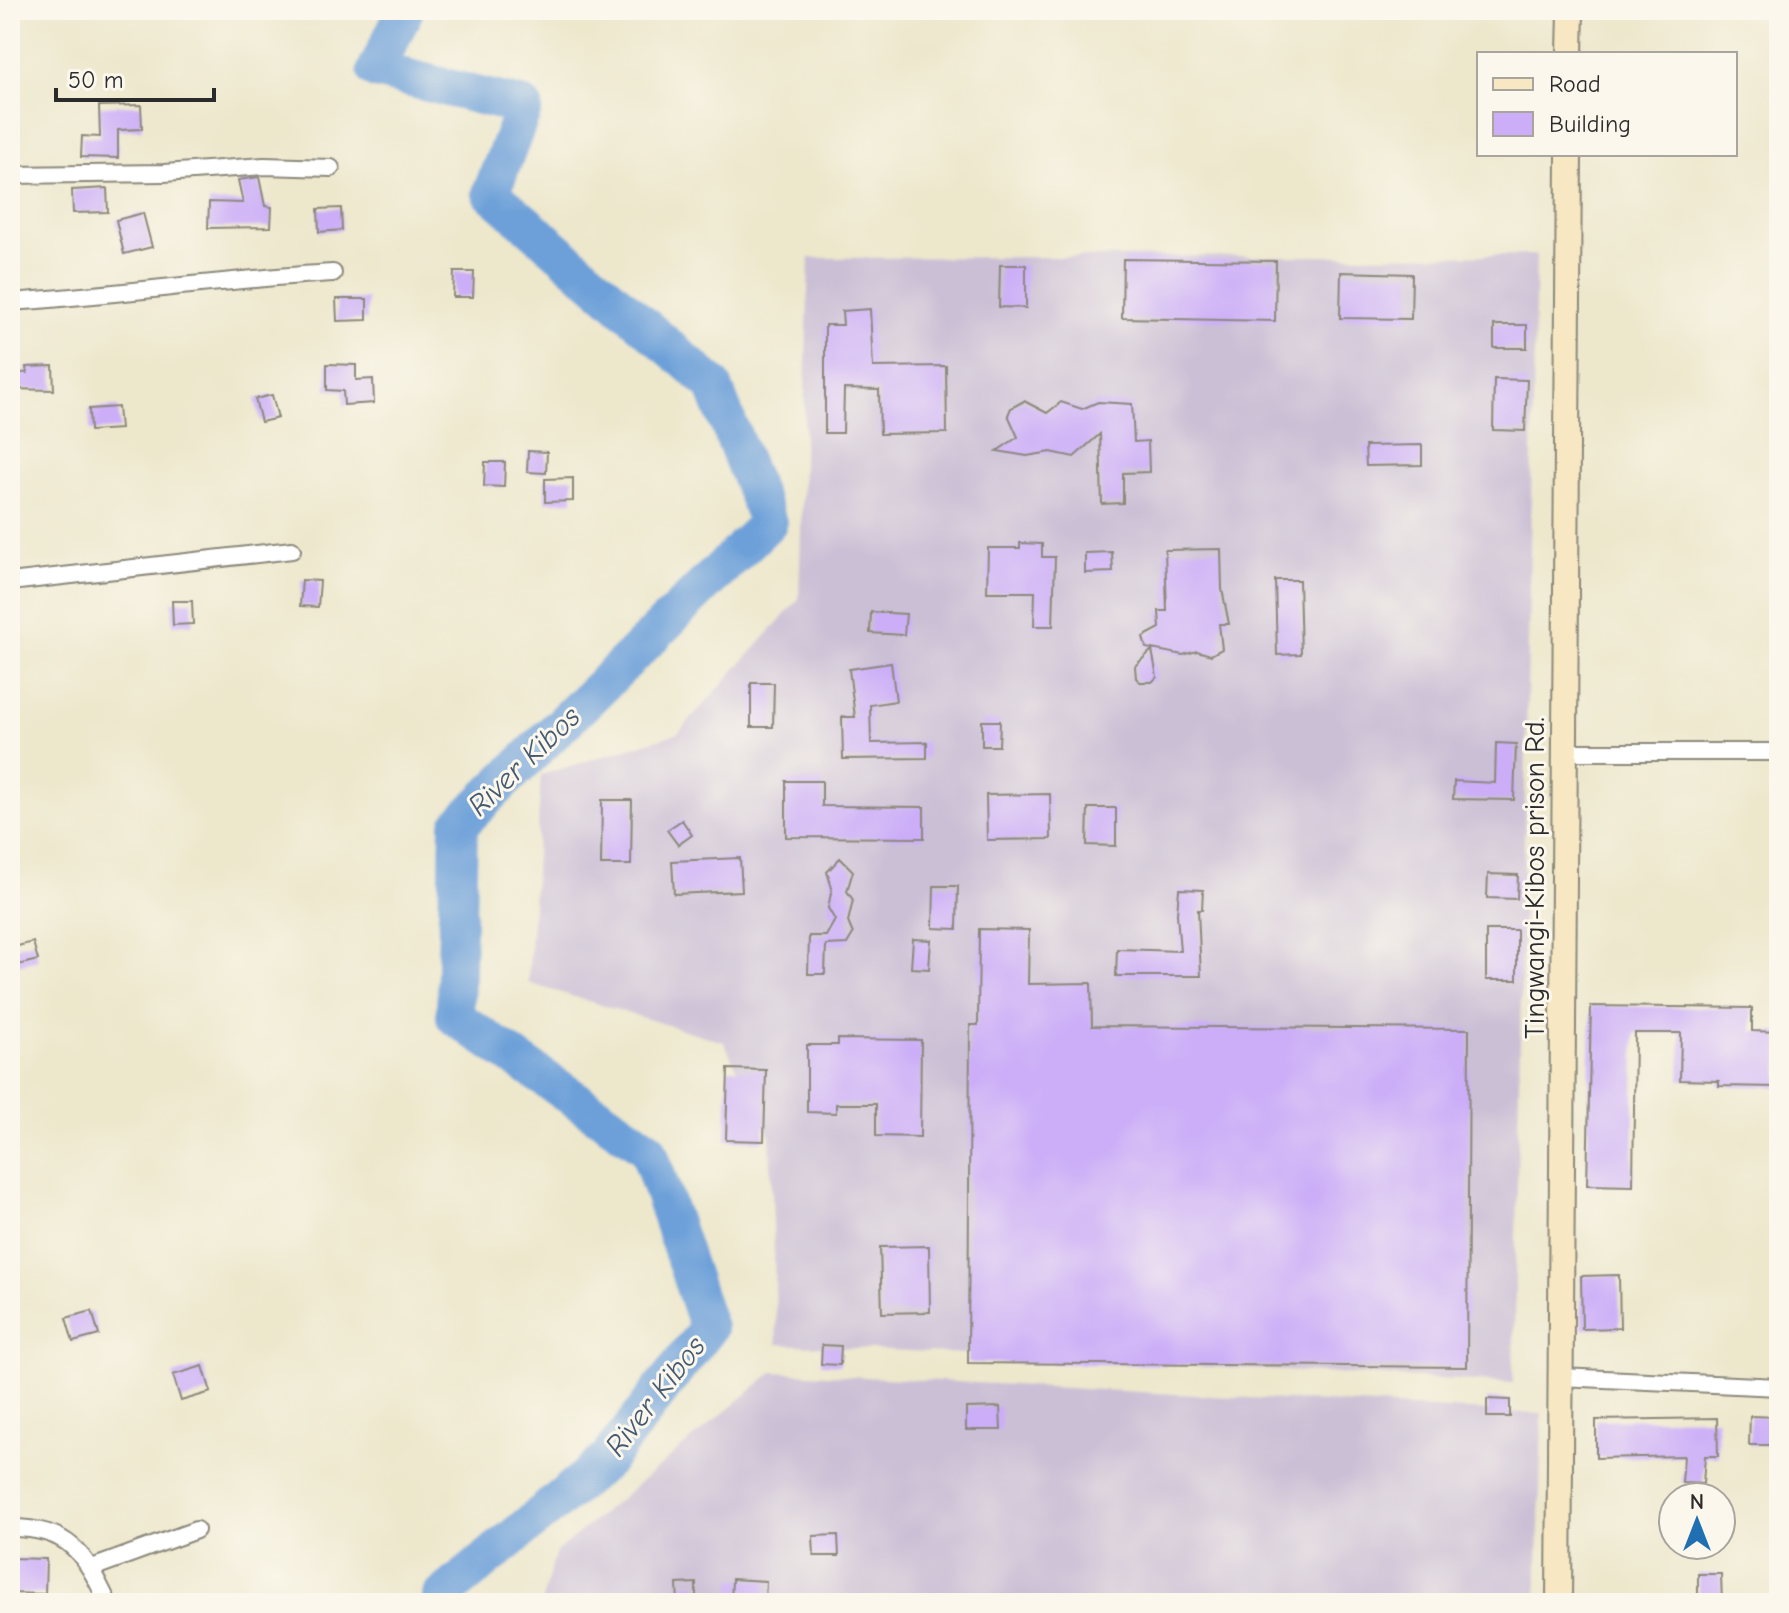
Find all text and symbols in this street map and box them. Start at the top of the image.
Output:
scale bar [56,52,214,102]
legend [1477,52,1737,156]
text: 50 m [68,66,124,94]
text: Road [1549,70,1601,98]
text: Building [1549,110,1631,138]
water label: River Kibos [461,699,588,823]
street label: Tingwangi-Kibos prison Rd. [1519,717,1551,1039]
water label: River Kibos [598,1329,713,1463]
north arrow [1657,1481,1737,1561]
text: N [1690,1489,1704,1515]

